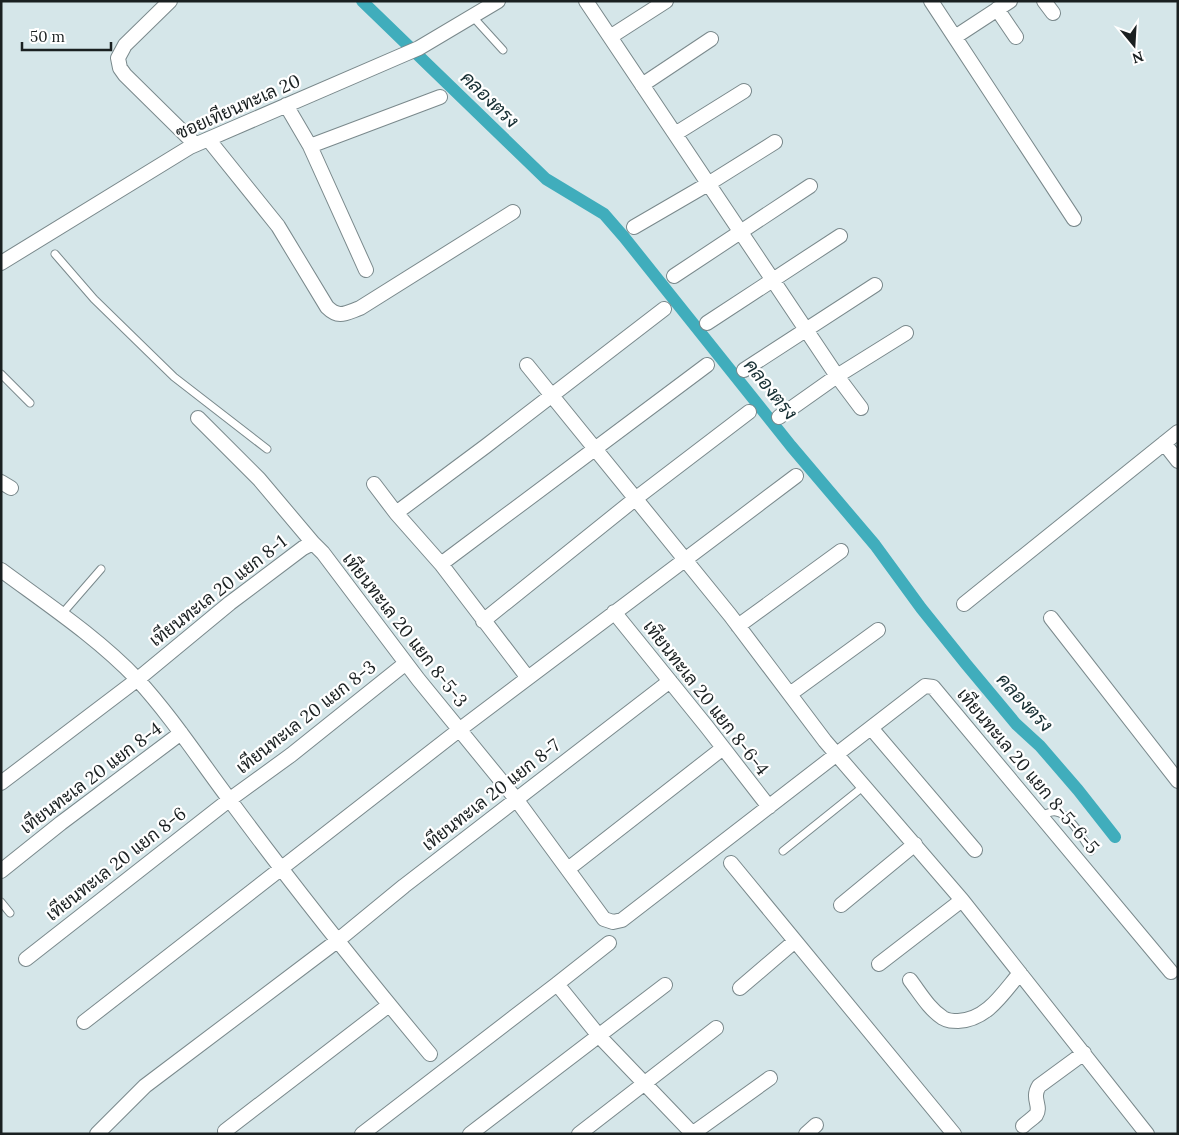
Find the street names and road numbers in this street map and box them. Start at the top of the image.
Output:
street label: ซอยเทียนทะเล 20 [171,68,304,144]
street label: เทียนทะเล 20 แยก 8-1 [144,529,291,651]
street label: เทียนทะเล 20 แยก 8-5-3 [338,547,474,712]
street label: เทียนทะเล 20 แยก 8-6-4 [639,615,775,780]
street label: เทียนทะเล 20 แยก 8-3 [231,654,380,778]
street label: เทียนทะเล 20 แยก 8-5-6-5 [952,682,1105,858]
street label: เทียนทะเล 20 แยก 8-4 [15,716,166,838]
street label: เทียนทะเล 20 แยก 8-7 [416,733,564,856]
street label: เทียนทะเล 20 แยก 8-6 [40,801,191,926]

